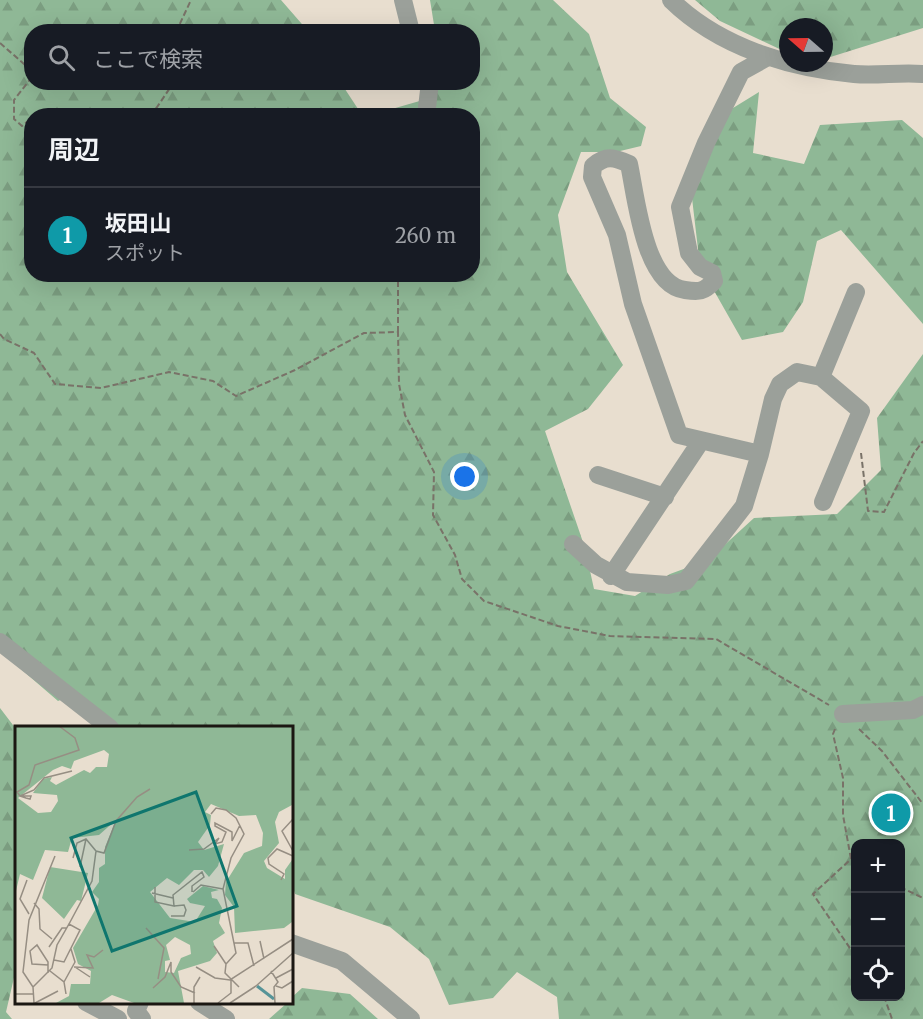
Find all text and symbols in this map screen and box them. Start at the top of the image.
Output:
north arrow [779,18,833,72]
search box [24,24,480,90]
icon: search [45,41,78,74]
text: ここで検索 [93,45,203,73]
text: 周辺 [48,133,100,166]
text: 坂田山 [105,209,171,237]
text: 1 [63,223,72,248]
text: 260 m [395,223,456,248]
text: スポット [105,240,185,265]
your location [450,462,479,491]
inset map [15,726,292,1004]
pin: 1 [872,790,910,836]
map controls [851,839,905,1001]
button: + [851,839,905,893]
button: − [851,893,905,947]
button: locate [851,947,905,1001]

